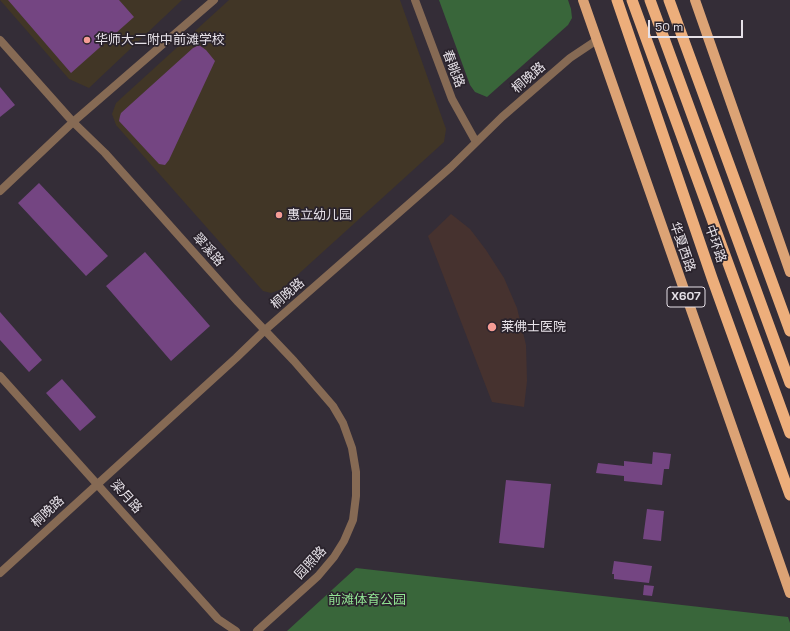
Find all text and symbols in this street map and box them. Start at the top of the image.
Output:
scale bar [650,12,745,38]
text: 50 m [655,19,683,35]
place label: 华师大二附中前滩学校 [95,32,225,48]
marker: 华师大二附中前滩学校 [82,35,92,45]
street label: 春眺路 [439,48,467,90]
street label: 桐晚路 [509,59,549,97]
place label: 惠立幼儿园 [287,207,352,223]
marker: 惠立幼儿园 [274,210,284,220]
street label: 华夏西路 [666,220,698,274]
street label: 中环路 [701,223,729,265]
street label: 翠溪路 [189,230,227,270]
street label: 桐晚路 [268,275,308,313]
road number: X607 [667,287,705,307]
place label: 莱佛士医院 [501,319,566,335]
marker: 莱佛士医院 [486,321,498,333]
street label: 梁月路 [107,477,145,517]
street label: 桐晚路 [28,493,68,531]
street label: 园照路 [292,543,330,583]
park label: 前滩体育公园 [328,592,406,608]

